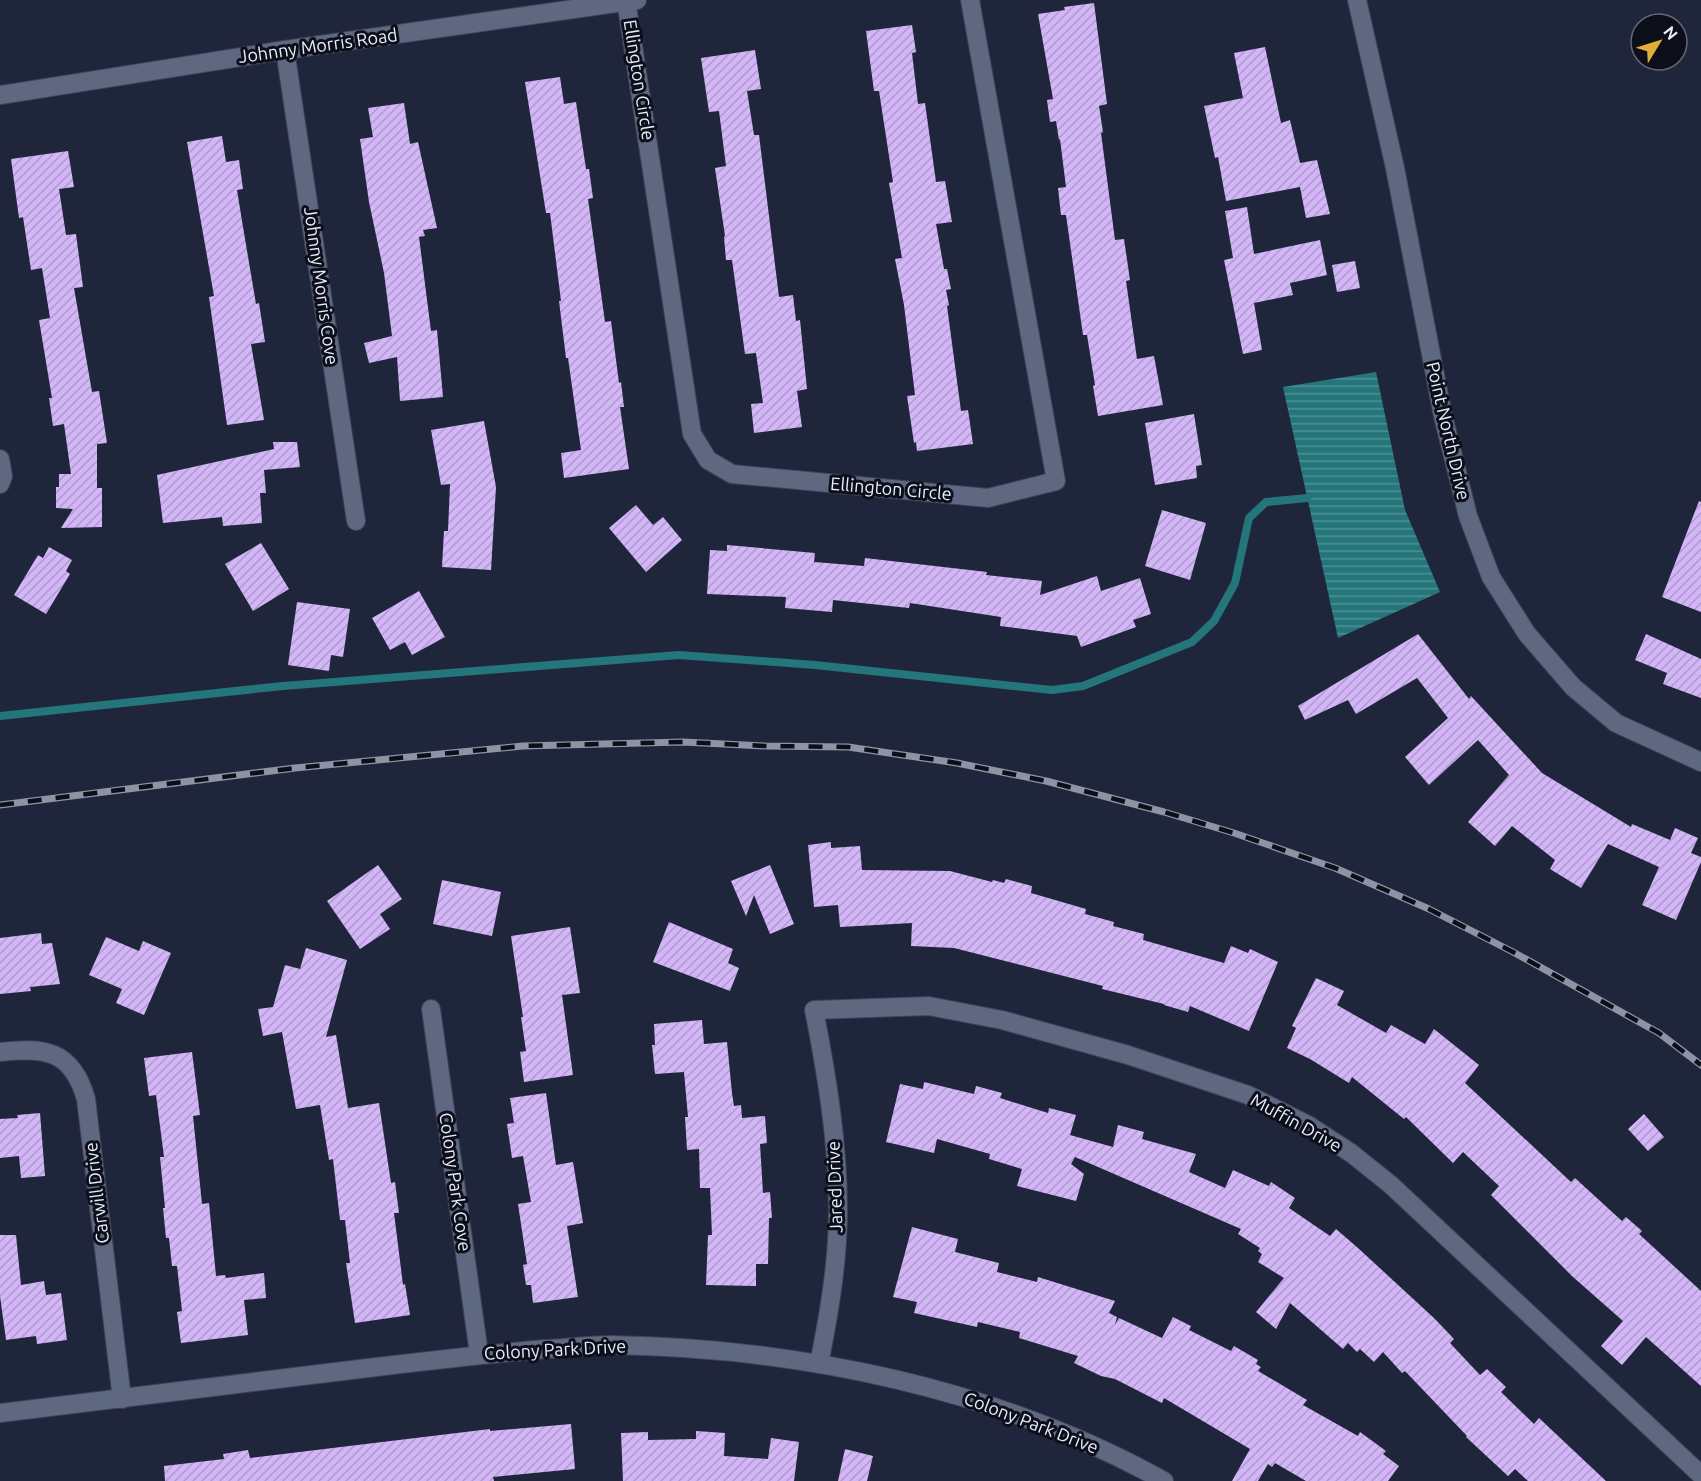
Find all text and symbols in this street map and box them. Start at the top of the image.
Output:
north arrow [1629,12,1689,72]
street label: Ellington Circle [621,18,659,142]
text: N [1660,23,1682,43]
street label: Johnny Morris Road [237,24,399,66]
street label: Johnny Morris Cove [301,206,343,366]
street label: Point North Drive [1423,360,1475,502]
street label: Ellington Circle [830,473,953,503]
street label: Muffin Drive [1247,1089,1345,1155]
street label: Colony Park Cove [436,1111,476,1252]
street label: Carwill Drive [80,1141,112,1245]
street label: Jared Drive [822,1141,846,1233]
street label: Colony Park Drive [483,1335,626,1363]
street label: Colony Park Drive [961,1387,1101,1457]

